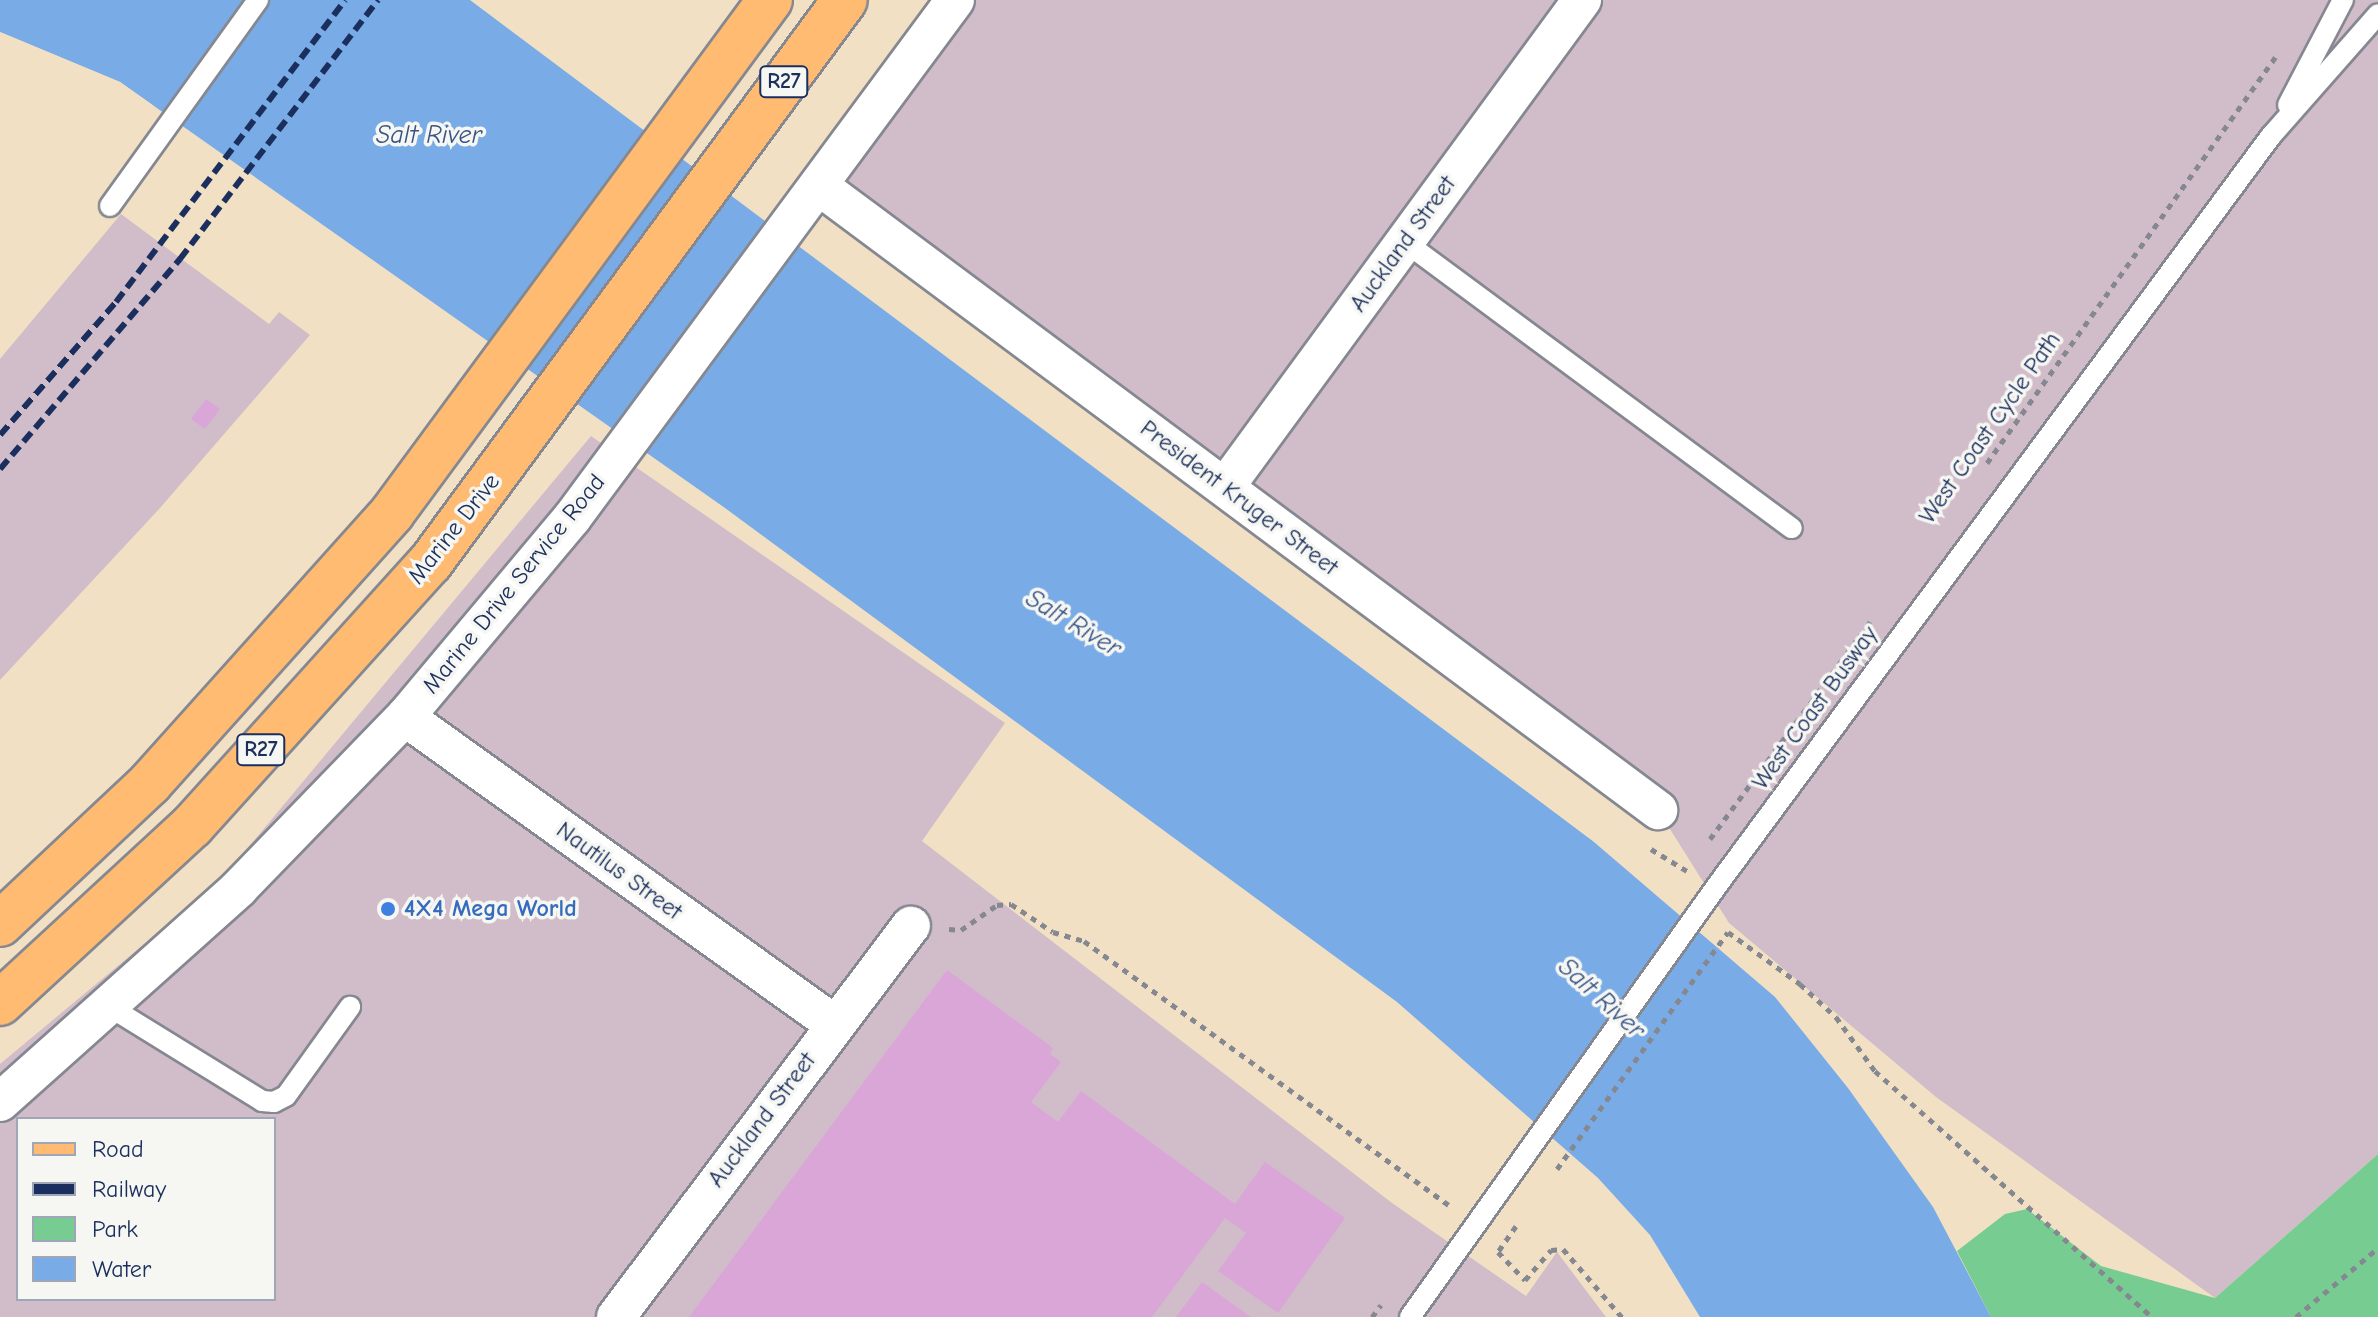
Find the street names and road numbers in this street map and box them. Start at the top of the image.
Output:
road number: R27 [758,64,810,100]
street label: Auckland Street [1344,170,1462,318]
street label: West Coast Cycle Path [1913,327,2067,529]
street label: President Kruger Street [1134,414,1344,582]
street label: Marine Drive [402,468,506,590]
street label: Marine Drive Service Road [417,468,611,700]
street label: West Coast Busway [1746,621,1884,795]
road number: R27 [235,732,287,768]
street label: Nautilus Street [551,816,687,926]
street label: Auckland Street [702,1047,822,1193]

